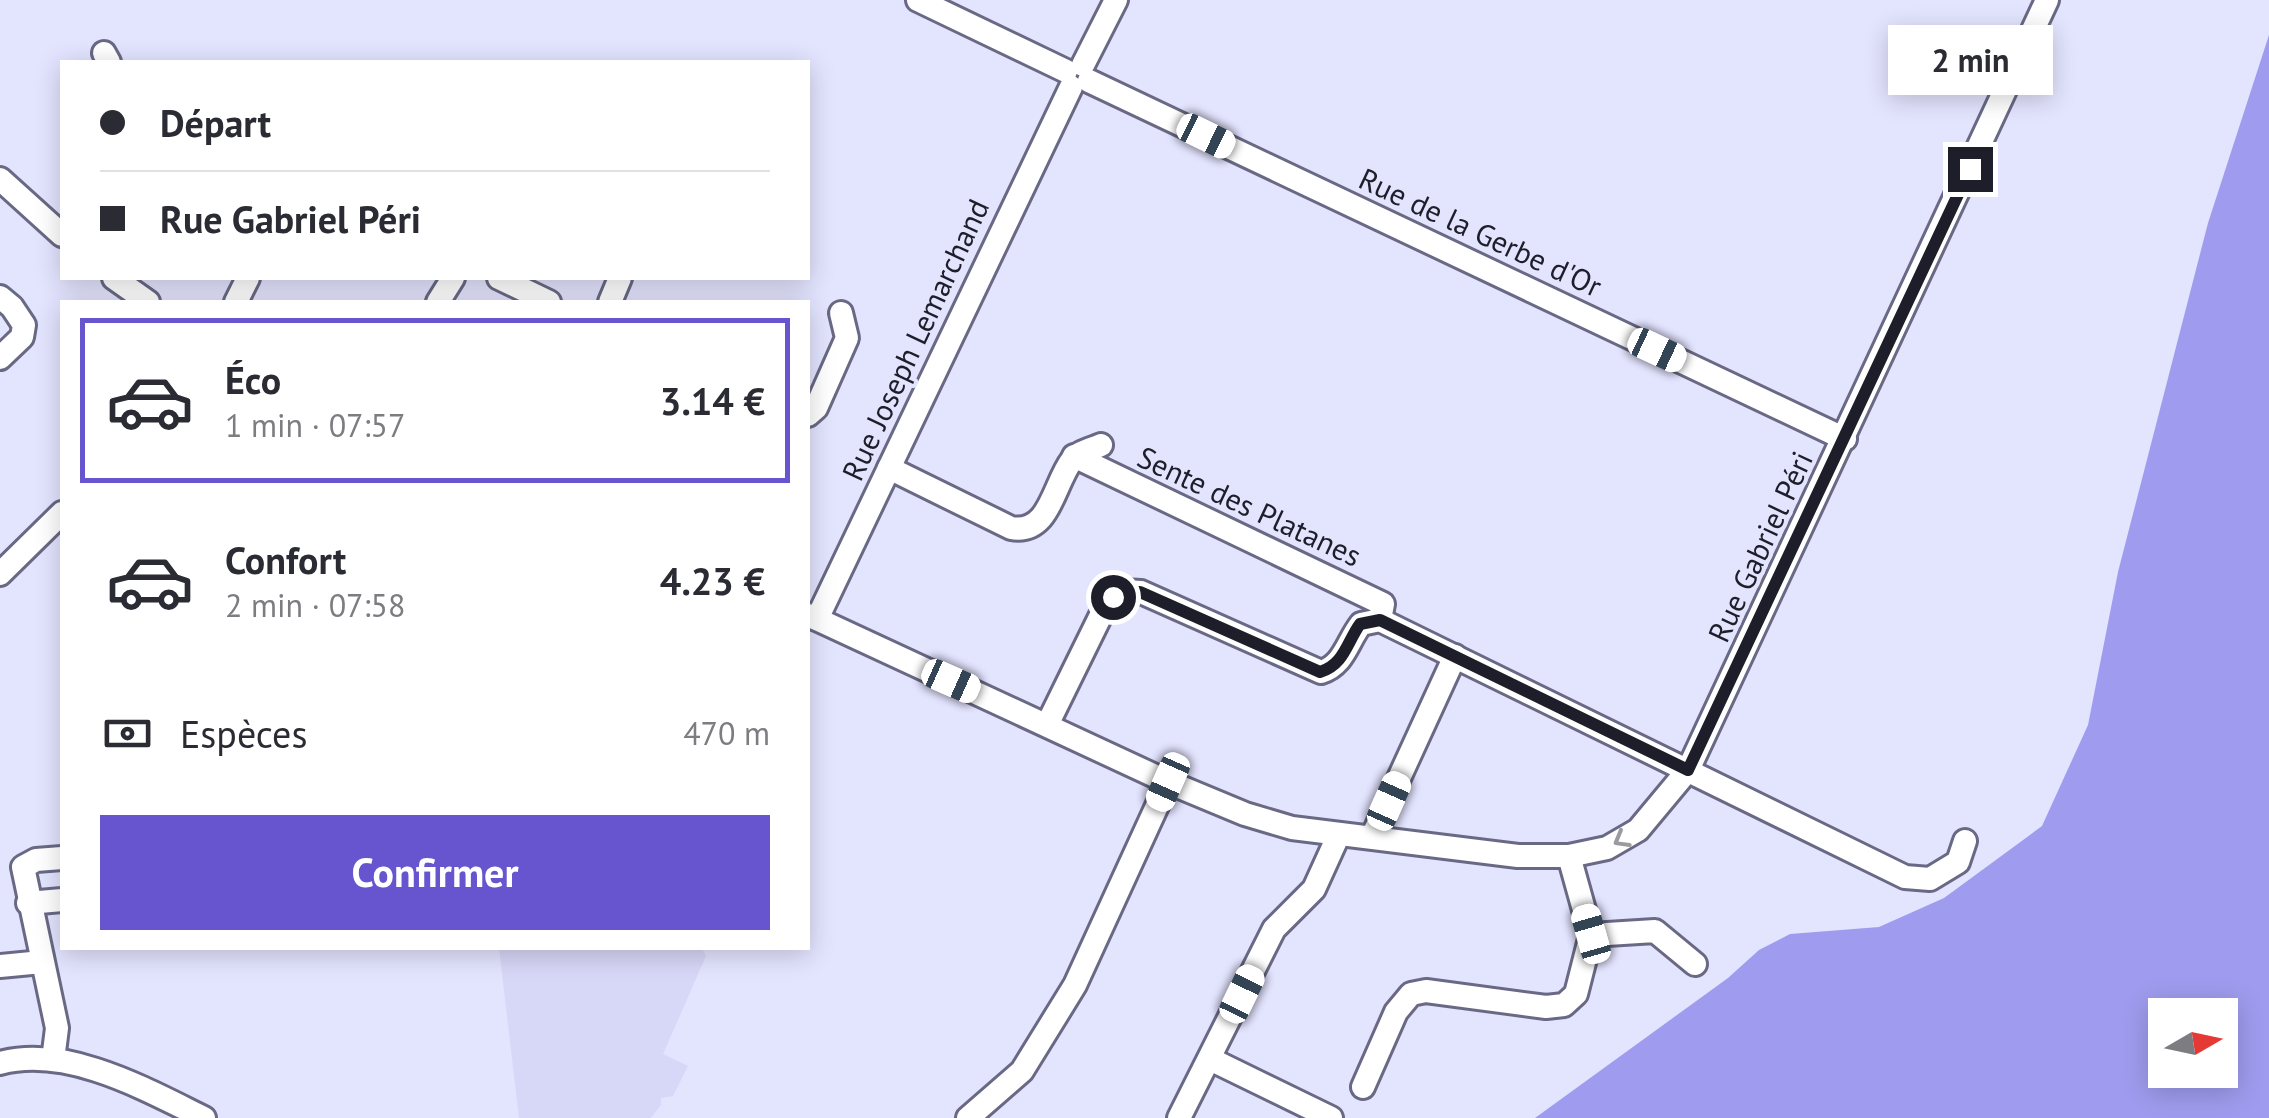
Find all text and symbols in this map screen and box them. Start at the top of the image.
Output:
callout: 2 min [1888,24,2052,94]
text: 2 min [1931,39,2010,81]
text: Départ [160,98,271,147]
car [1172,109,1240,163]
route end [1948,147,1993,192]
street label: Rue de la Gerbe d'Or [1353,158,1608,305]
street label: Rue Joseph Lemarchand [832,192,997,486]
text: Rue Gabriel Péri [160,194,421,243]
car [1623,324,1691,376]
text: Éco [225,355,281,404]
icon: car [105,356,195,446]
text: 3.14 € [660,376,765,425]
text: 1 min · 07:57 [225,404,405,446]
street label: Sente des Platanes [1132,437,1368,575]
street label: Rue Gabriel Péri [1698,445,1821,648]
text: Confort [225,535,346,584]
icon: car [105,536,195,626]
text: 4.23 € [660,556,765,605]
route start [1091,575,1136,620]
text: 2 min · 07:58 [225,584,405,626]
car [917,655,985,707]
icon: cash [100,706,155,761]
text: Espèces [180,709,307,758]
text: 470 m [683,712,770,754]
car [1142,748,1194,816]
car [1363,767,1415,835]
button: Confirmer [100,815,770,930]
one-way arrow [1614,828,1632,847]
car [1568,901,1614,967]
car [1215,960,1269,1028]
north arrow [2148,998,2238,1088]
map controls [2148,998,2238,1088]

